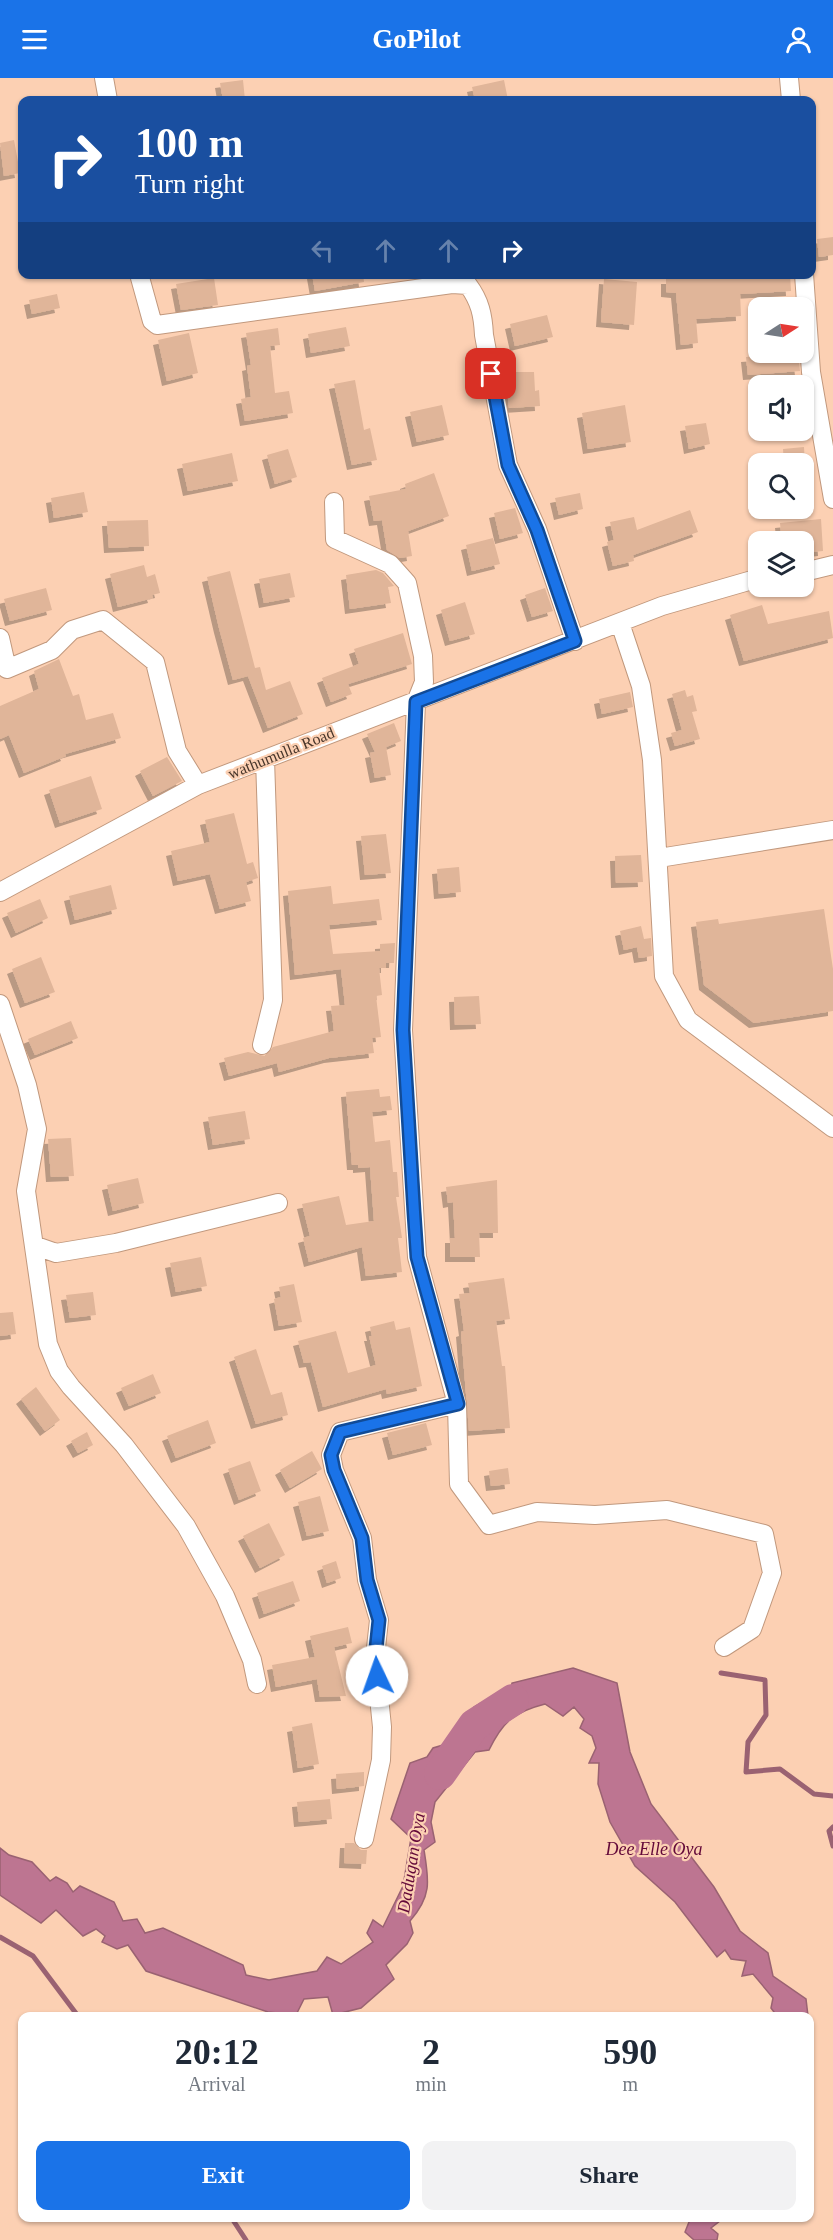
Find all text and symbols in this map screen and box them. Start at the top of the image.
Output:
icon: menu [18,23,51,56]
icon: person [782,23,815,56]
text: GoPilot [372,24,461,54]
icon: right [36,120,114,198]
text: 100 m [135,120,244,166]
text: Turn right [135,169,244,199]
icon: left [306,234,339,267]
icon: ahead [369,234,402,267]
icon: ahead [432,234,465,267]
icon: right [495,234,528,267]
north arrow [748,297,814,363]
map controls [748,297,814,597]
pin [465,348,516,399]
icon: arrive [474,357,507,390]
button: sound [748,375,814,441]
button: search [748,453,814,519]
button: layers [748,531,814,597]
street label: wathumulla Road [225,724,337,782]
position arrow [345,1644,409,1708]
water label: Dadugan Oya [393,1811,429,1916]
water label: Dee Elle Oya [605,1839,702,1859]
text: 20:12 [175,2032,259,2072]
text: 2 [422,2032,440,2072]
text: 590 [603,2032,657,2072]
text: Arrival [188,2073,246,2095]
text: min [415,2073,447,2095]
text: m [623,2073,638,2095]
button: Exit [36,2141,410,2210]
button: Share [422,2141,796,2210]

